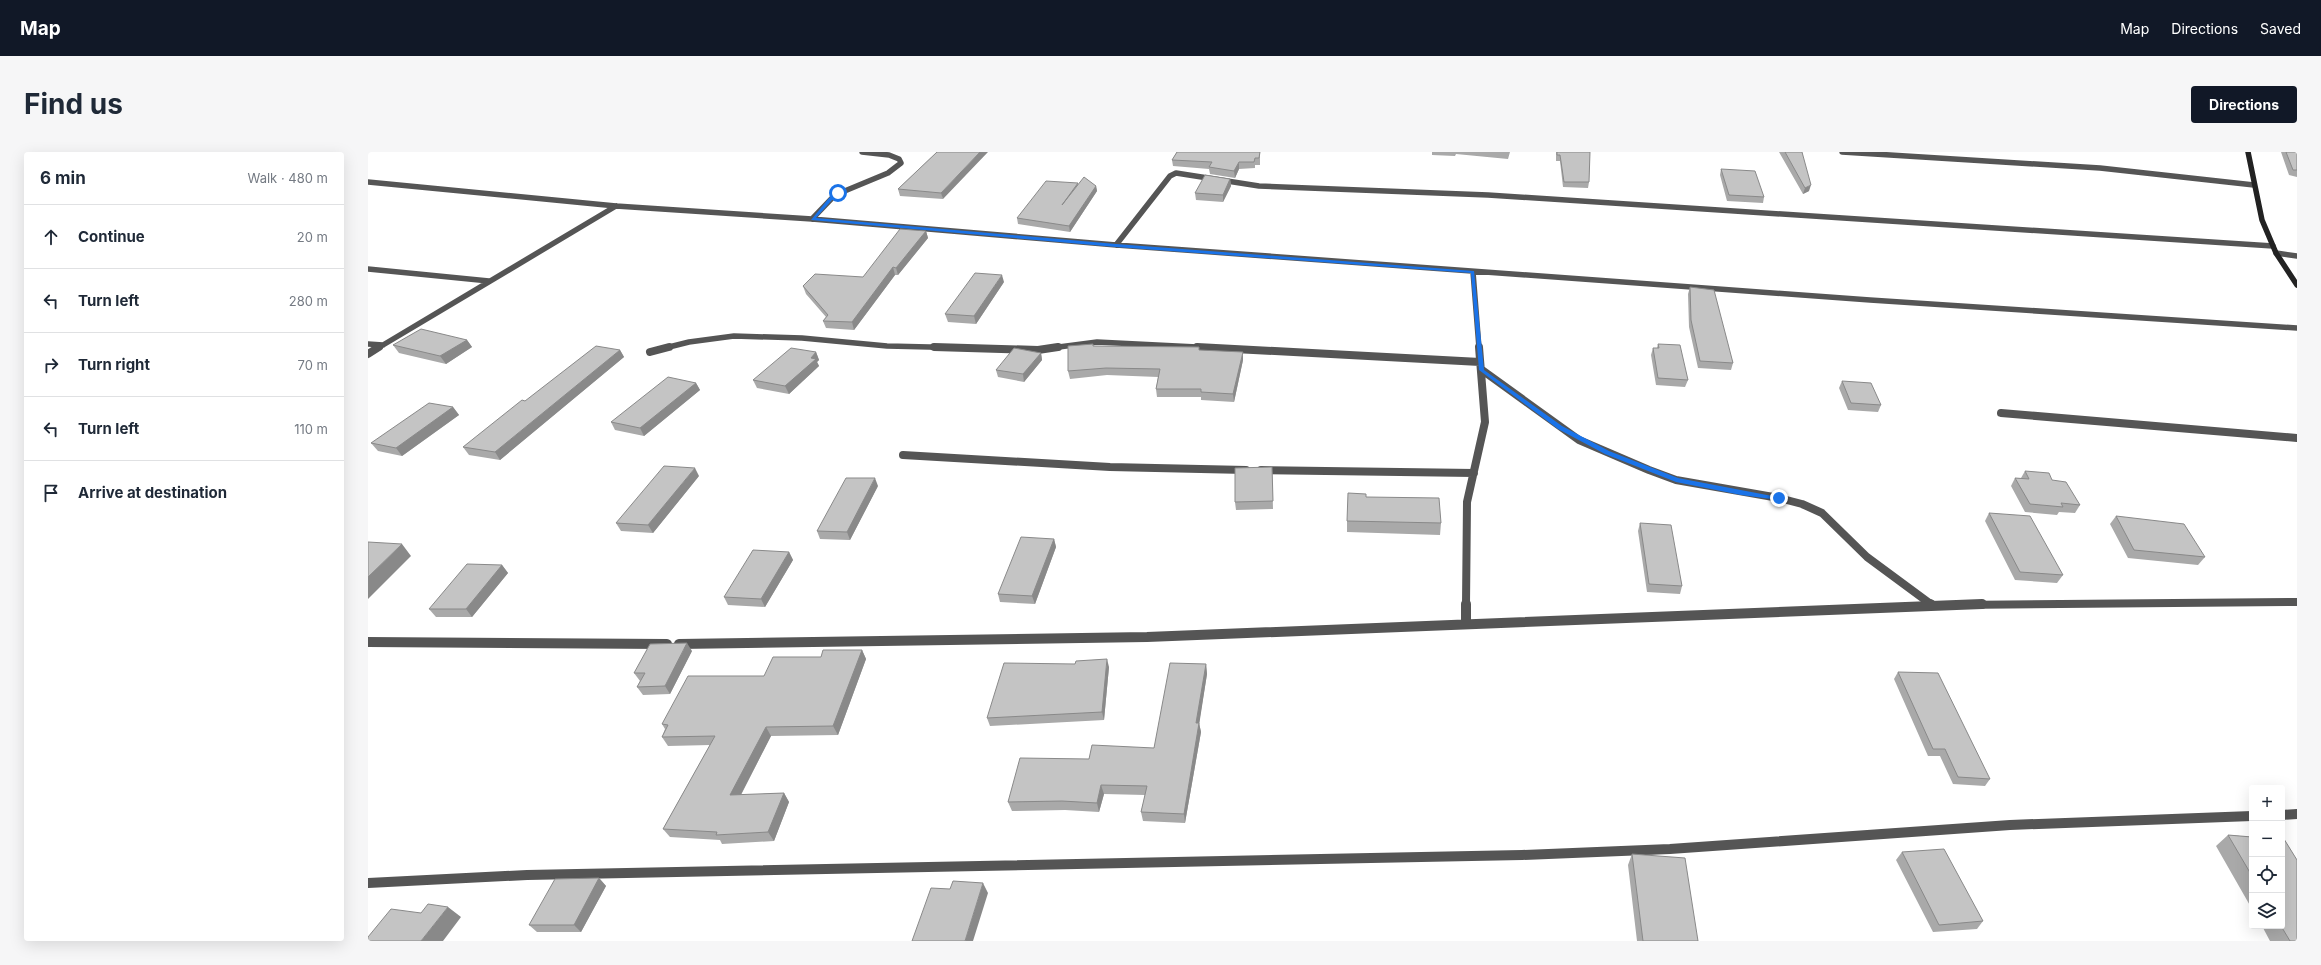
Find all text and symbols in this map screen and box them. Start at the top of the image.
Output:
text: Map [20,17,61,40]
text: Map [2120,20,2149,37]
text: Directions [2171,20,2238,37]
text: Saved [2260,20,2301,37]
button: Directions [2191,86,2297,123]
text: Find us [24,87,123,121]
text: 6 min [40,168,86,188]
text: Walk · 480 m [248,170,328,186]
route start [829,184,847,202]
icon: ahead [40,226,62,248]
text: Continue [78,227,145,246]
text: 20 m [297,229,328,245]
icon: left [40,290,62,312]
text: Turn left [78,291,139,310]
text: 280 m [289,293,328,309]
icon: right [40,354,62,376]
text: Turn right [78,355,150,374]
text: 70 m [298,357,328,373]
icon: left [40,418,62,440]
text: Turn left [78,419,139,438]
text: 110 m [294,421,328,437]
icon: arrive [40,482,62,504]
text: Arrive at destination [78,483,227,502]
route end [1770,489,1788,507]
map controls [2249,785,2285,929]
button: + [2249,785,2285,821]
button: − [2249,821,2285,857]
button: locate [2249,857,2285,893]
button: layers [2249,893,2285,929]

